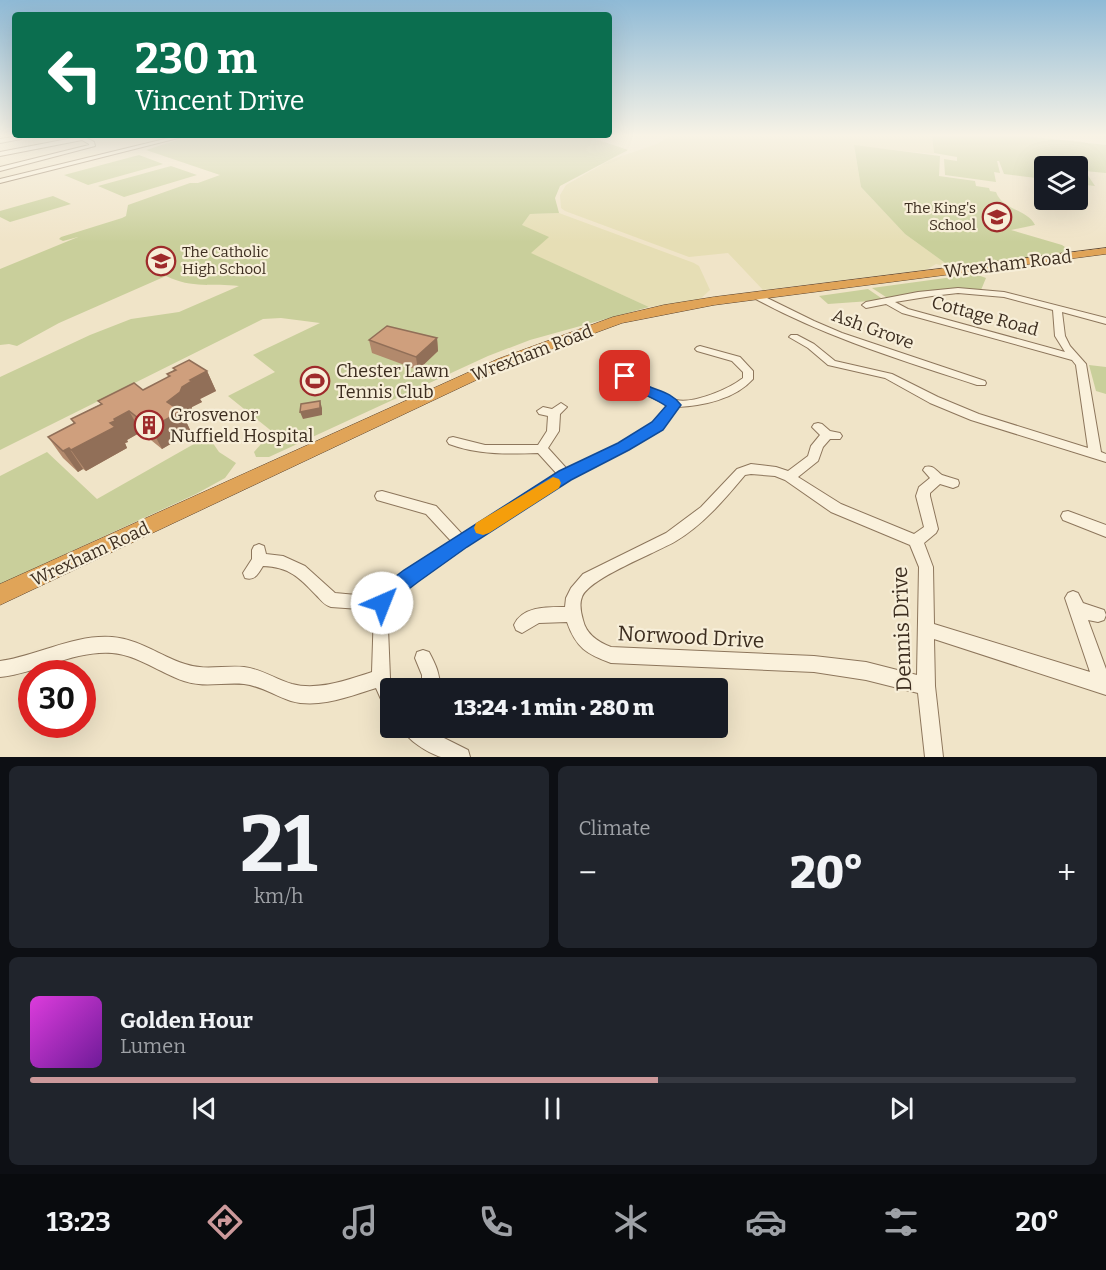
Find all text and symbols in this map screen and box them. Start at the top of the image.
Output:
text: 230 m [135,34,257,84]
icon: left [36,36,114,114]
text: Vincent Drive [135,85,305,117]
map controls [1034,156,1088,210]
button: layers [1034,156,1088,210]
place label: The King's School [904,199,976,234]
school or university icon: The King's School [981,201,1013,233]
place label: The Catholic High School [182,243,269,278]
school or university icon: The Catholic High School [145,245,177,277]
street label: Wrexham Road [943,245,1073,283]
street label: Cottage Road [929,291,1041,341]
street label: Ash Grove [829,304,917,354]
street label: Wrexham Road [468,320,596,386]
pin [599,350,650,401]
icon: arrive [608,359,641,392]
place label: Chester Lawn Tennis Club [336,360,450,403]
sports icon: Chester Lawn Tennis Club [299,365,331,397]
place label: Grosvenor Nuffield Hospital [170,404,313,447]
building icon: Grosvenor Nuffield Hospital [133,409,165,441]
street label: Wrexham Road [27,517,153,591]
street label: Dennis Drive [887,566,917,692]
position arrow [350,571,414,635]
street label: Norwood Drive [617,620,765,654]
speed limit sign: 30 [18,660,96,738]
text: 13:24 · 1 min · 280 m [454,694,654,721]
text: 21 [240,798,318,892]
text: Climate [579,816,650,840]
text: 20° [790,846,864,900]
text: − [579,853,597,893]
text: + [1057,853,1076,893]
text: km/h [254,884,304,908]
text: Golden Hour [120,1007,253,1034]
text: Lumen [120,1034,186,1058]
icon: previous [188,1092,221,1125]
icon: pause [536,1092,569,1125]
icon: next [885,1092,918,1125]
icon: directions [204,1201,246,1243]
icon: music [339,1201,381,1243]
icon: phone [475,1201,517,1243]
icon: climate [610,1201,652,1243]
icon: car [745,1201,787,1243]
icon: filters [880,1201,922,1243]
text: 13:23 [47,1206,111,1238]
text: 20° [1015,1206,1059,1238]

